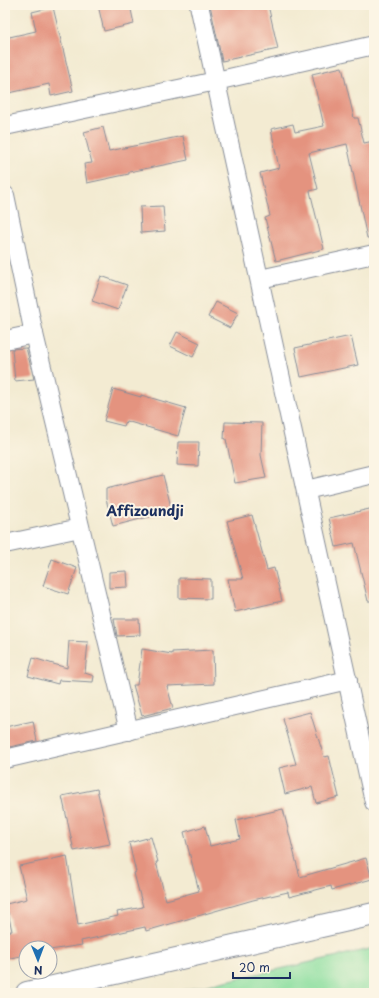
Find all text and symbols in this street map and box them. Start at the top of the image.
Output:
district label: Affizoundji [105,500,184,521]
north arrow [18,940,58,980]
scale bar [233,954,290,980]
text: 20 m [239,958,270,976]
text: N [33,962,43,979]

